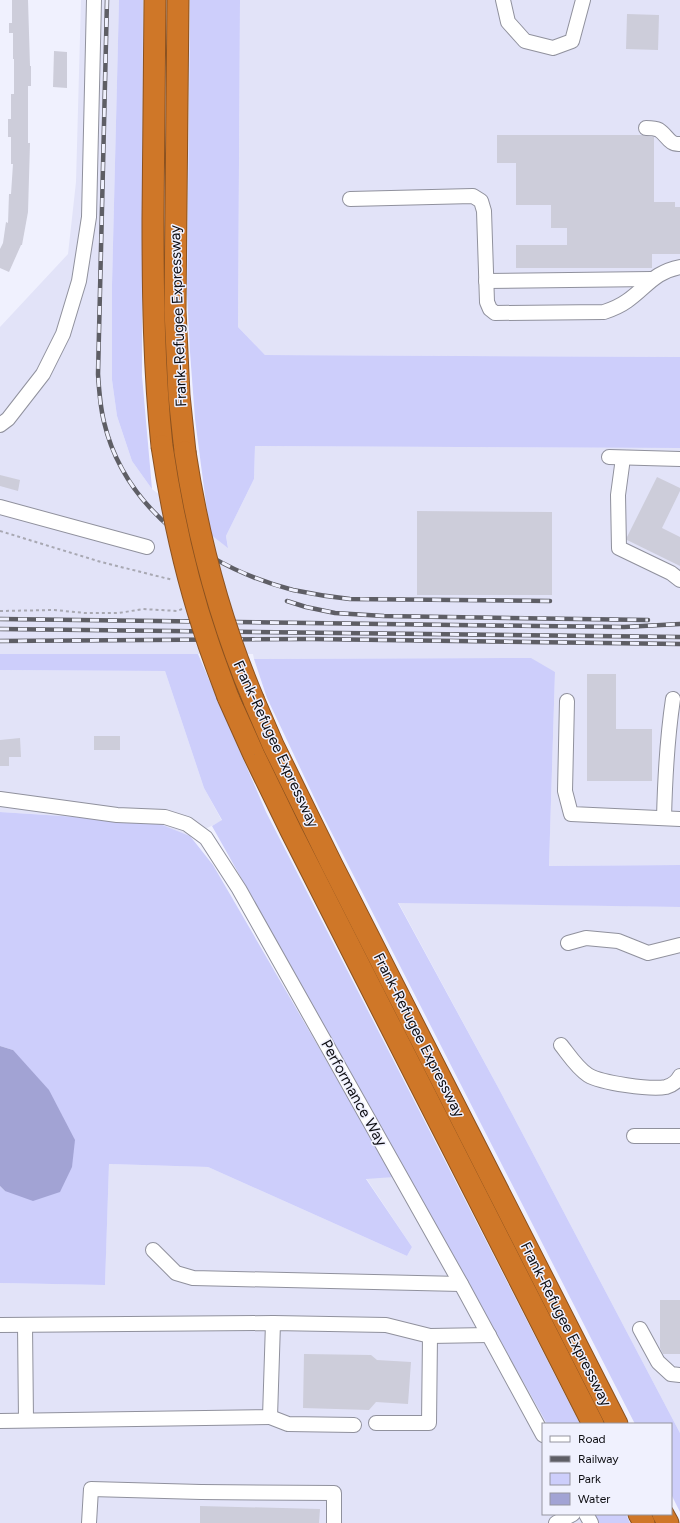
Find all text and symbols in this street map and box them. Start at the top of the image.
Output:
street label: Frank-Refugee Expressway [166,225,190,407]
street label: Frank-Refugee Expressway [229,658,323,830]
street label: Frank-Refugee Expressway [370,950,468,1120]
street label: Performance Way [317,1037,391,1150]
street label: Frank-Refugee Expressway [517,1239,615,1409]
legend [542,1423,672,1515]
text: Road [578,1432,606,1446]
text: Railway [578,1452,619,1466]
text: Park [578,1472,601,1486]
text: Water [578,1492,610,1506]

